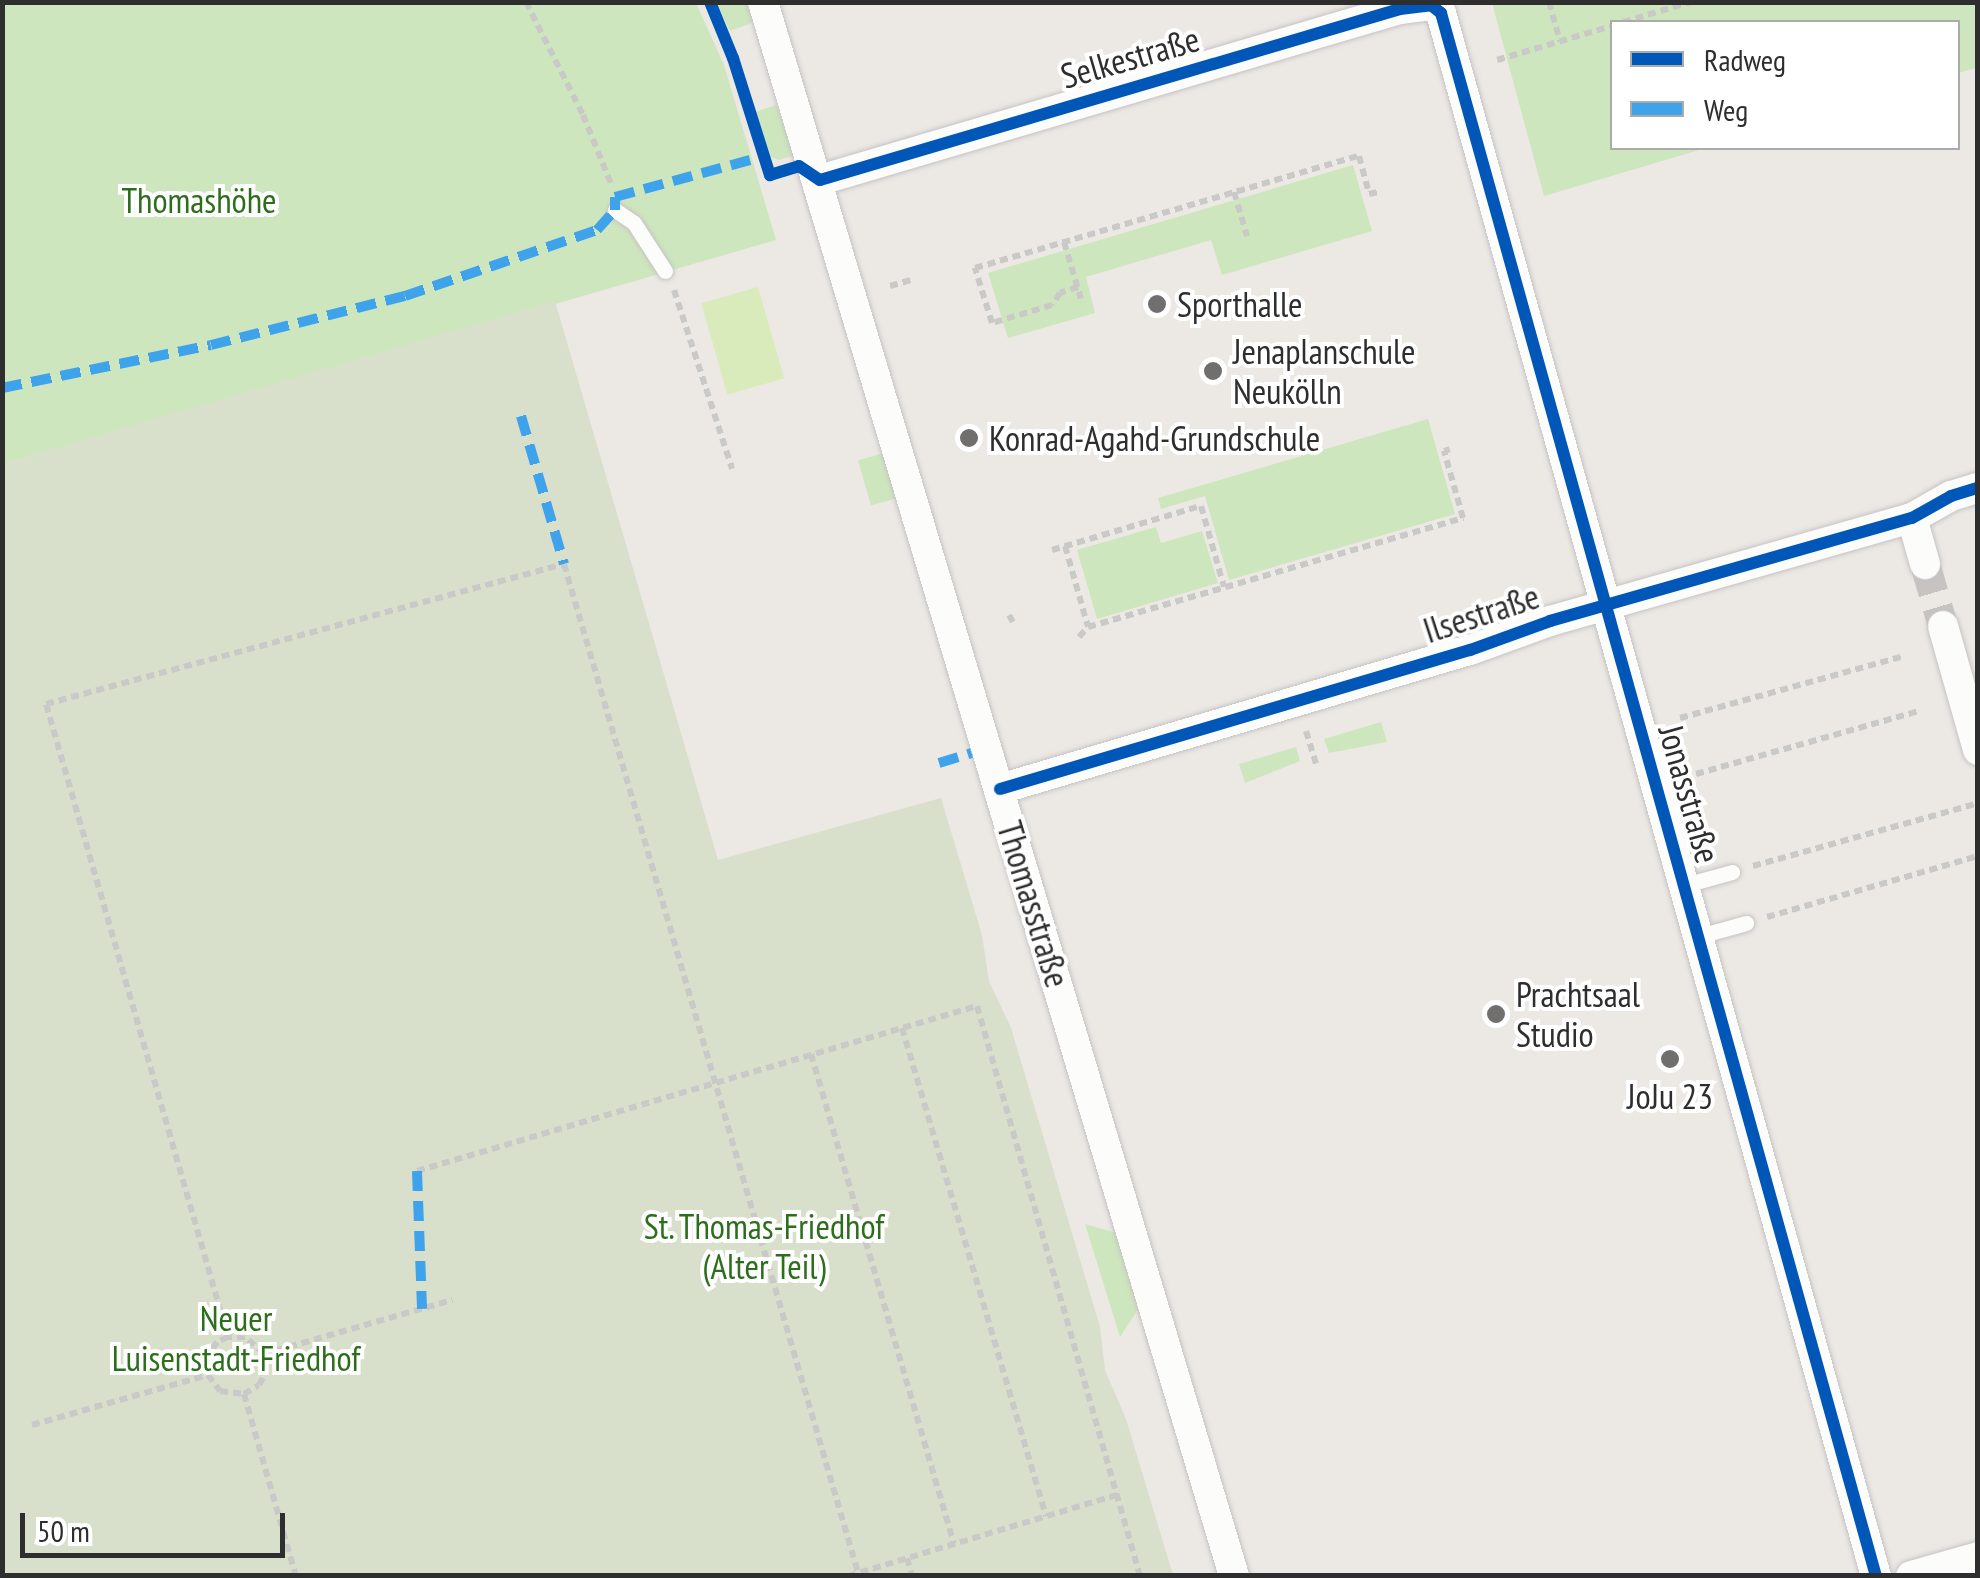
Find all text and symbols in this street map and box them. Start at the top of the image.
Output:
street label: Selkestraße [1056,17,1204,97]
legend [1610,20,1960,150]
text: Radweg [1704,40,1786,79]
text: Weg [1704,90,1748,129]
park label: Thomashöhe [121,179,277,221]
place label: Sporthalle [1177,283,1303,325]
marker: Sporthalle [1146,293,1168,315]
place label: Jenaplanschule Neukölln [1233,330,1415,412]
marker: Jenaplanschule Neukölln [1202,360,1224,382]
place label: Konrad-Agahd-Grundschule [989,417,1320,459]
marker: Konrad-Agahd-Grundschule [958,427,980,449]
street label: Ilsestraße [1418,575,1544,651]
street label: Jonasstraße [1650,720,1730,868]
street label: Thomasstraße [989,816,1079,992]
place label: Prachtsaal Studio [1516,973,1640,1055]
marker: Prachtsaal Studio [1485,1003,1507,1025]
marker: JoJu 23 [1659,1048,1681,1070]
place label: JoJu 23 [1627,1075,1713,1117]
park label: St. Thomas-Friedhof (Alter Teil) [642,1205,886,1287]
park label: Neuer Luisenstadt-Friedhof [112,1297,360,1379]
scale bar [25,1493,290,1555]
text: 50 m [37,1511,90,1550]

